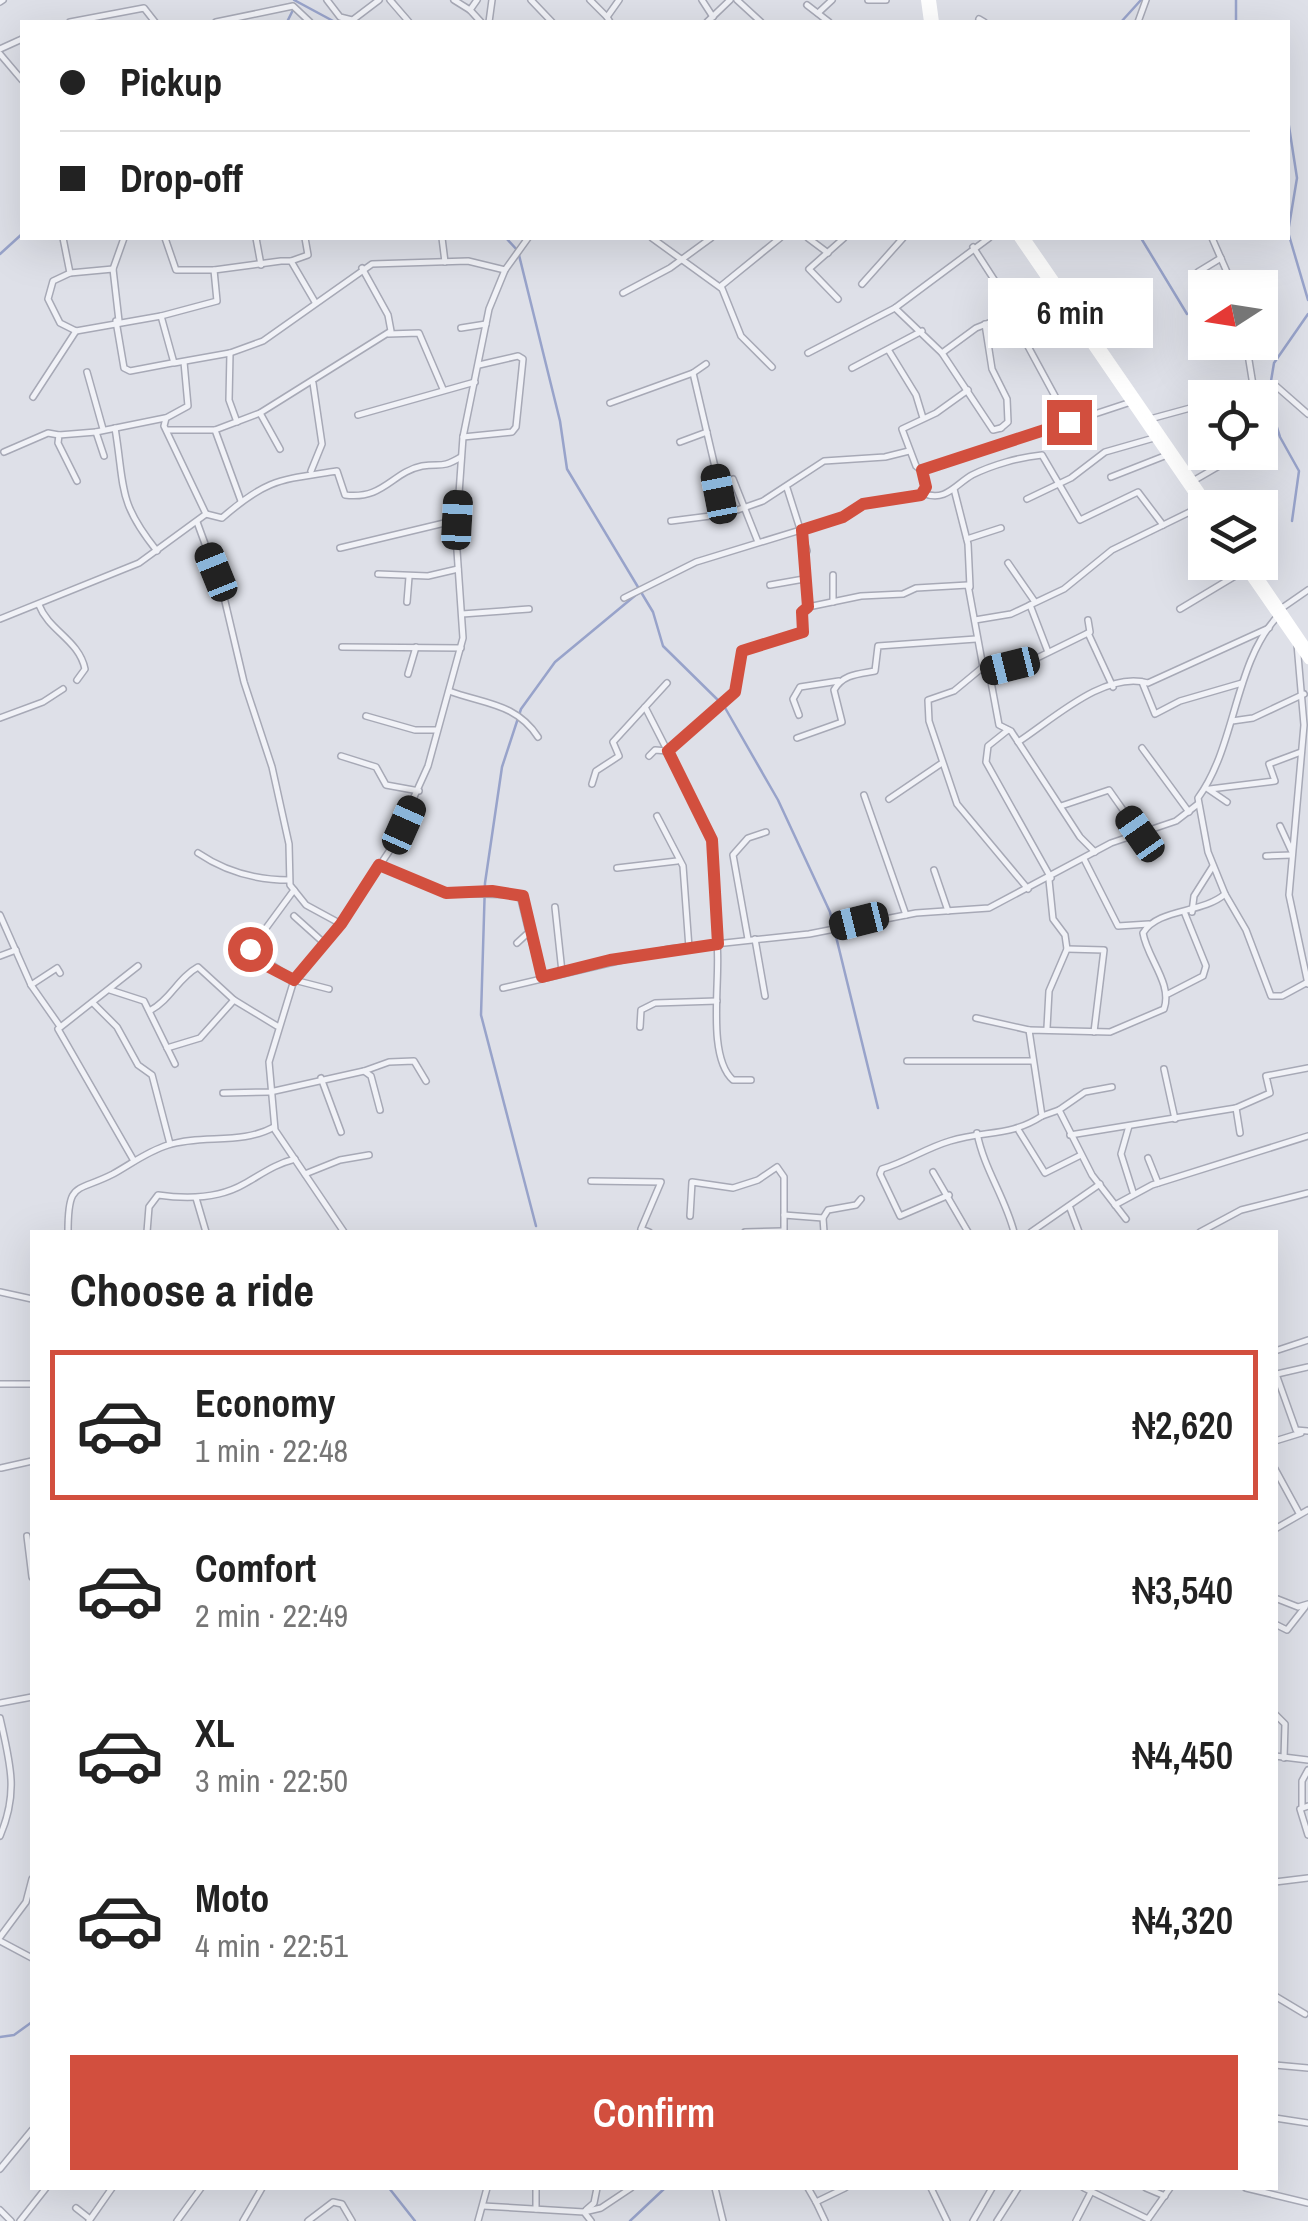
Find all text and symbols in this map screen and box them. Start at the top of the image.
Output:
text: Pickup [120,57,222,108]
text: Drop-off [120,153,243,204]
north arrow [1188,270,1278,360]
map controls [1188,270,1278,580]
callout: 6 min [986,277,1152,347]
text: 6 min [1037,291,1104,334]
button: locate [1188,380,1278,470]
route end [1047,400,1092,445]
car [699,462,739,526]
car [440,489,474,551]
button: layers [1188,490,1278,580]
car [191,539,241,605]
car [977,644,1043,688]
car [378,791,430,859]
car [1111,801,1169,867]
car [826,899,892,943]
route start [228,927,273,972]
text: Choose a ride [70,1259,314,1320]
text: Economy [195,1378,335,1429]
icon: car [75,1380,165,1470]
text: ₦2,620 [1133,1400,1233,1451]
text: 1 min · 22:48 [195,1429,348,1472]
text: Comfort [195,1543,316,1594]
icon: car [75,1545,165,1635]
text: ₦3,540 [1133,1565,1233,1616]
text: 2 min · 22:49 [195,1594,348,1637]
text: XL [195,1708,235,1759]
icon: car [75,1710,165,1800]
text: ₦4,450 [1133,1730,1233,1781]
text: 3 min · 22:50 [195,1759,348,1802]
text: Moto [195,1873,269,1924]
icon: car [75,1875,165,1965]
text: ₦4,320 [1133,1895,1233,1946]
text: 4 min · 22:51 [195,1924,348,1967]
button: Confirm [70,2055,1238,2170]

